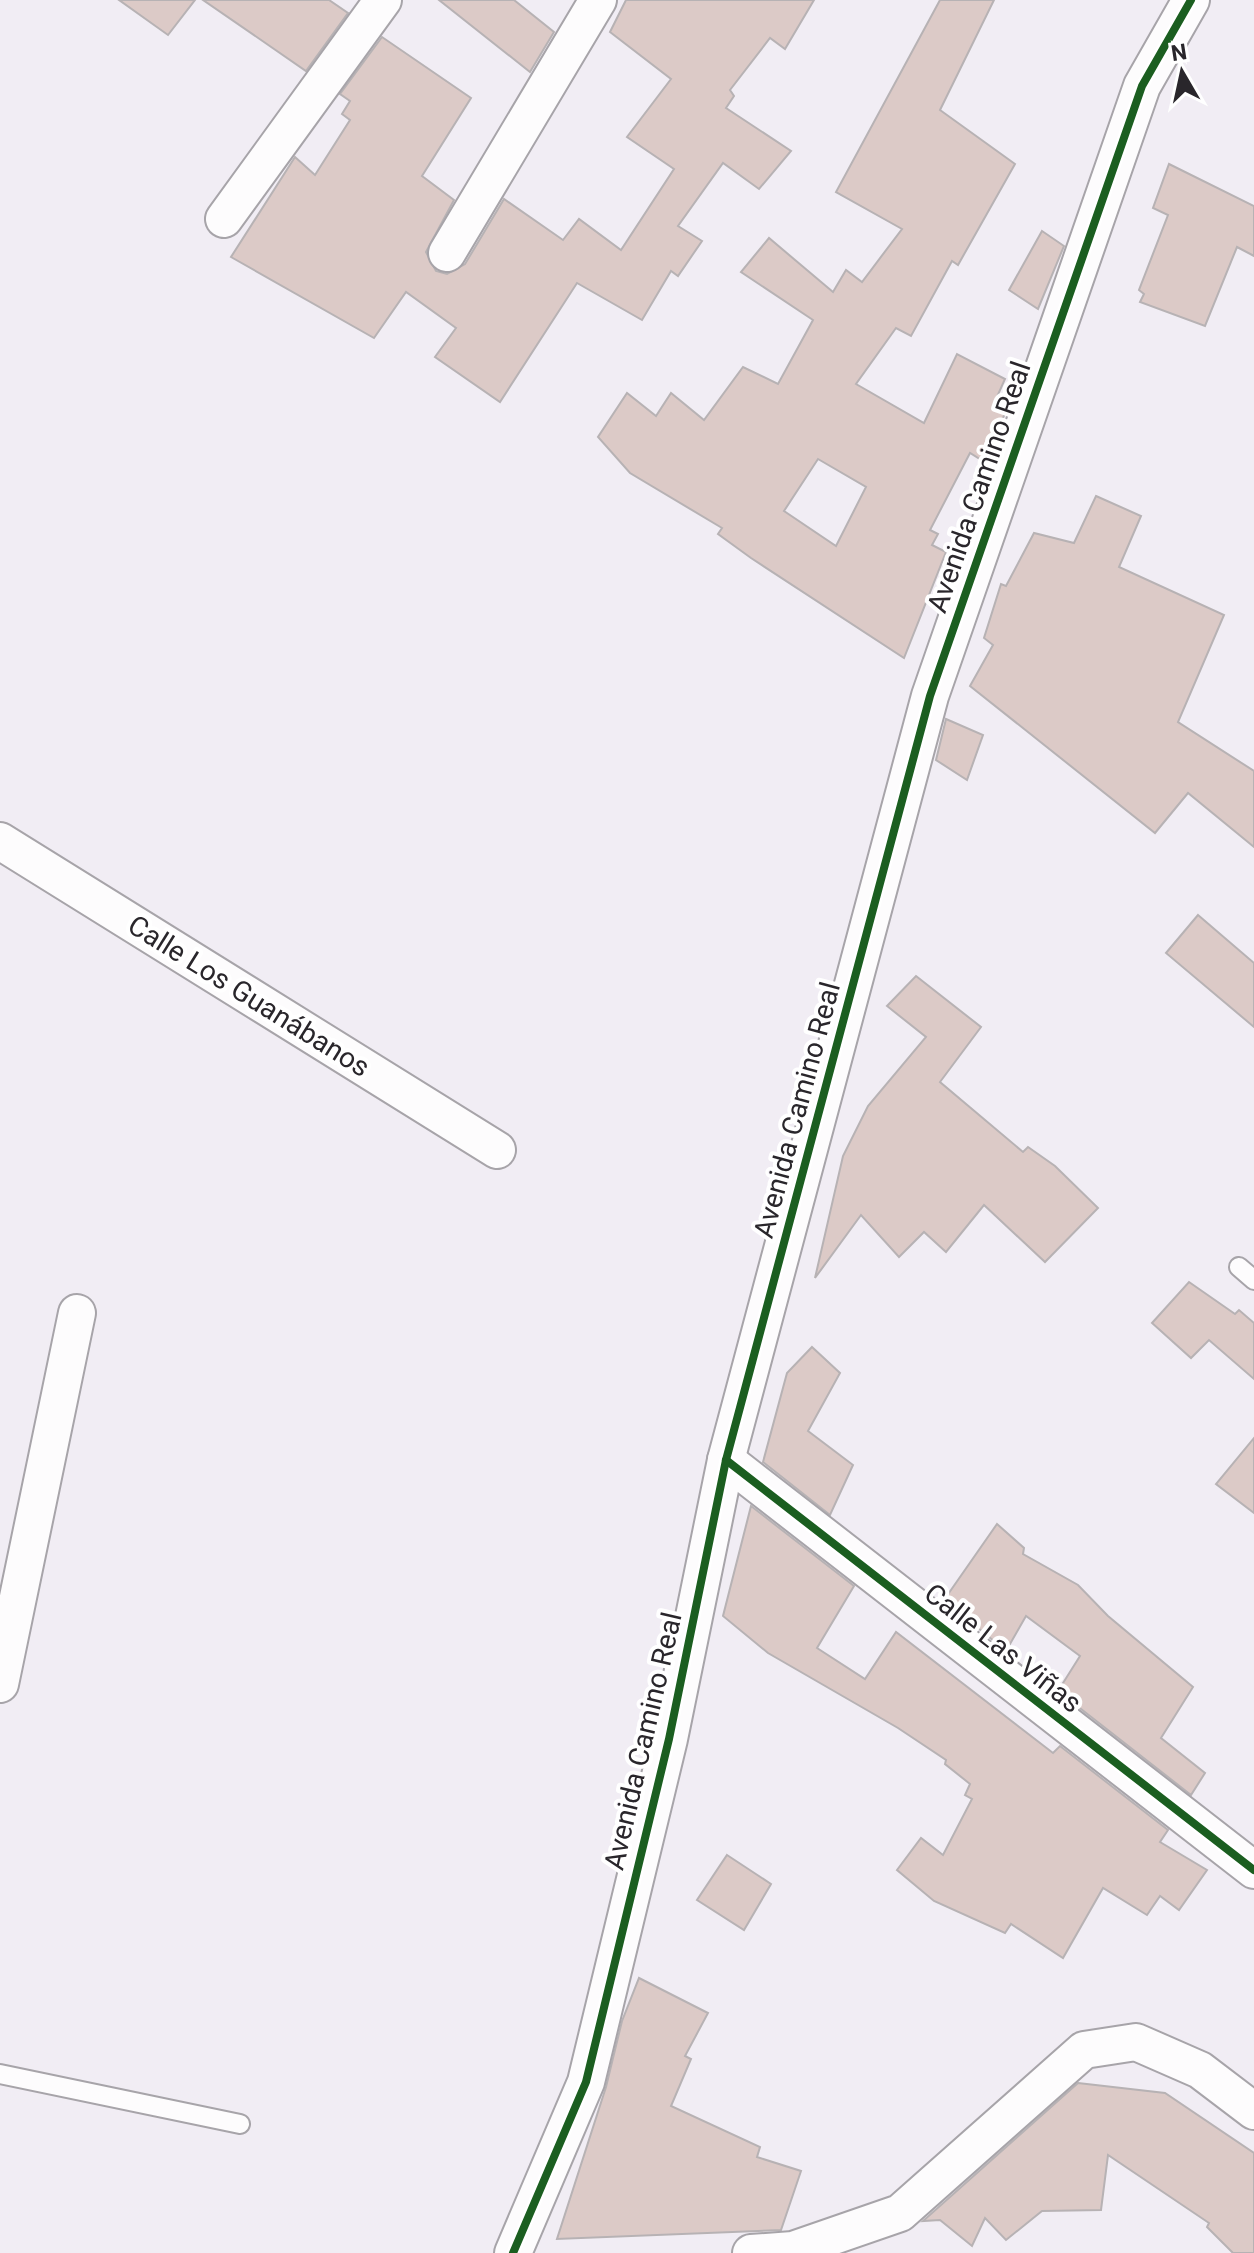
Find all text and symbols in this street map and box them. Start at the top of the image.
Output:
north arrow [1142,32,1222,112]
text: N [1169,39,1189,66]
street label: Avenida Camino Real [921,357,1037,617]
street label: Calle Los Guanábanos [122,908,376,1084]
street label: Avenida Camino Real [747,979,847,1241]
street label: Calle Las Viñas [918,1576,1088,1720]
street label: Avenida Camino Real [597,1609,689,1873]

